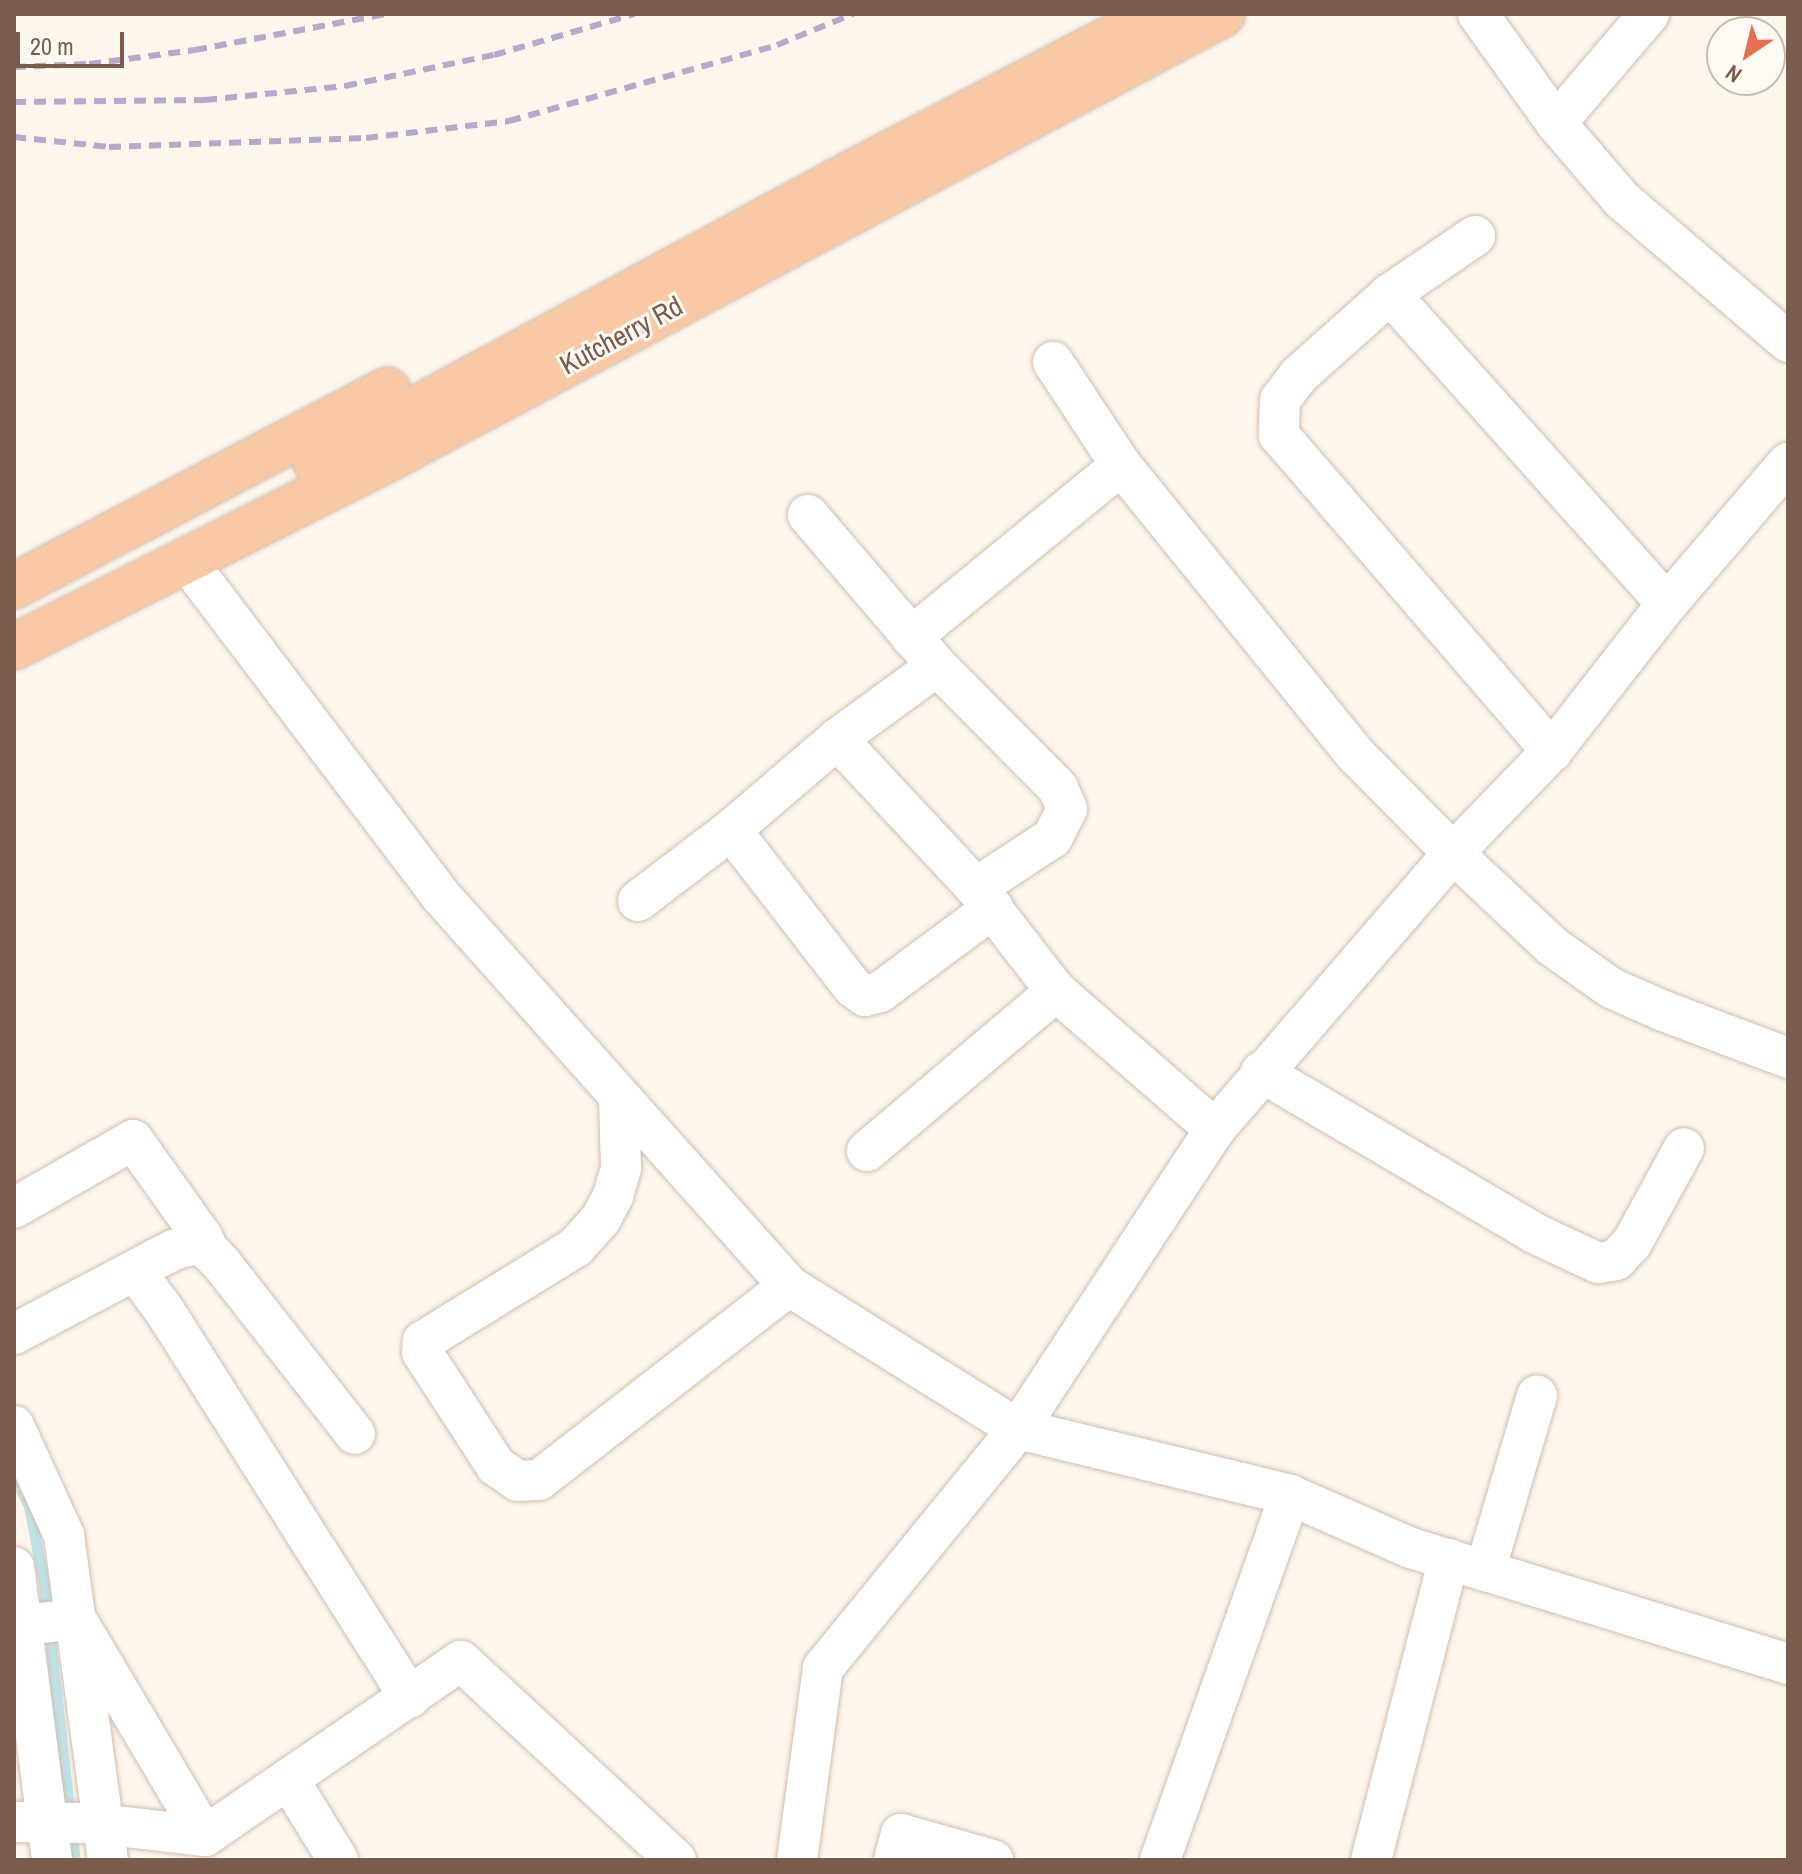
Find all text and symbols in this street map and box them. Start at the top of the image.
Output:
scale bar [20,16,128,66]
north arrow [1706,16,1786,96]
text: 20 m [30,30,74,62]
text: N [1719,58,1747,90]
street label: Kutcherry Rd [554,289,688,381]

